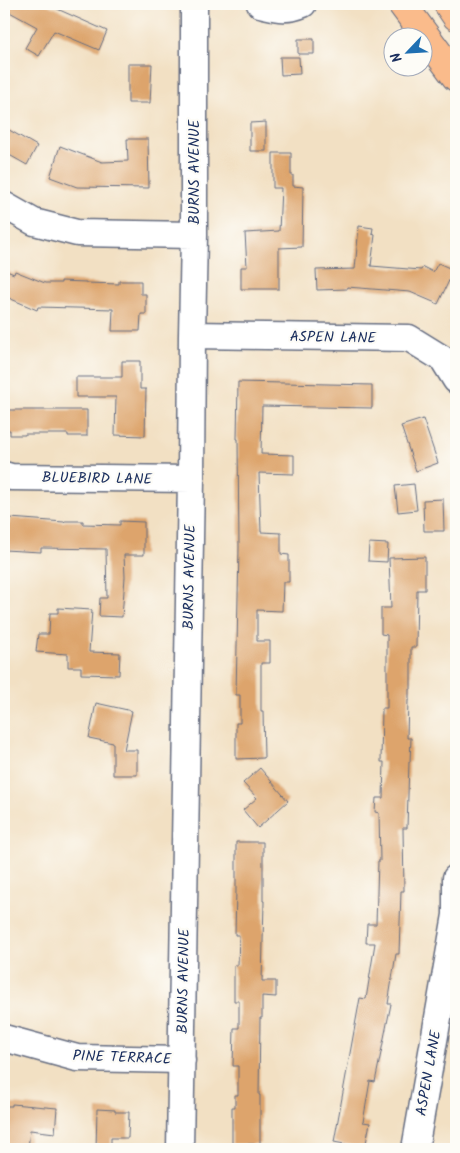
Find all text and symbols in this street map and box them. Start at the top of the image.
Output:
north arrow [382,28,432,78]
text: N [385,48,409,66]
street label: BURNS AVENUE [183,118,207,225]
street label: ASPEN LANE [290,325,378,351]
street label: BLUEBIRD LANE [42,466,154,492]
street label: BURNS AVENUE [177,523,203,630]
street label: BURNS AVENUE [171,927,197,1034]
street label: ASPEN LANE [410,1027,449,1118]
street label: PINE TERRACE [72,1044,173,1072]

